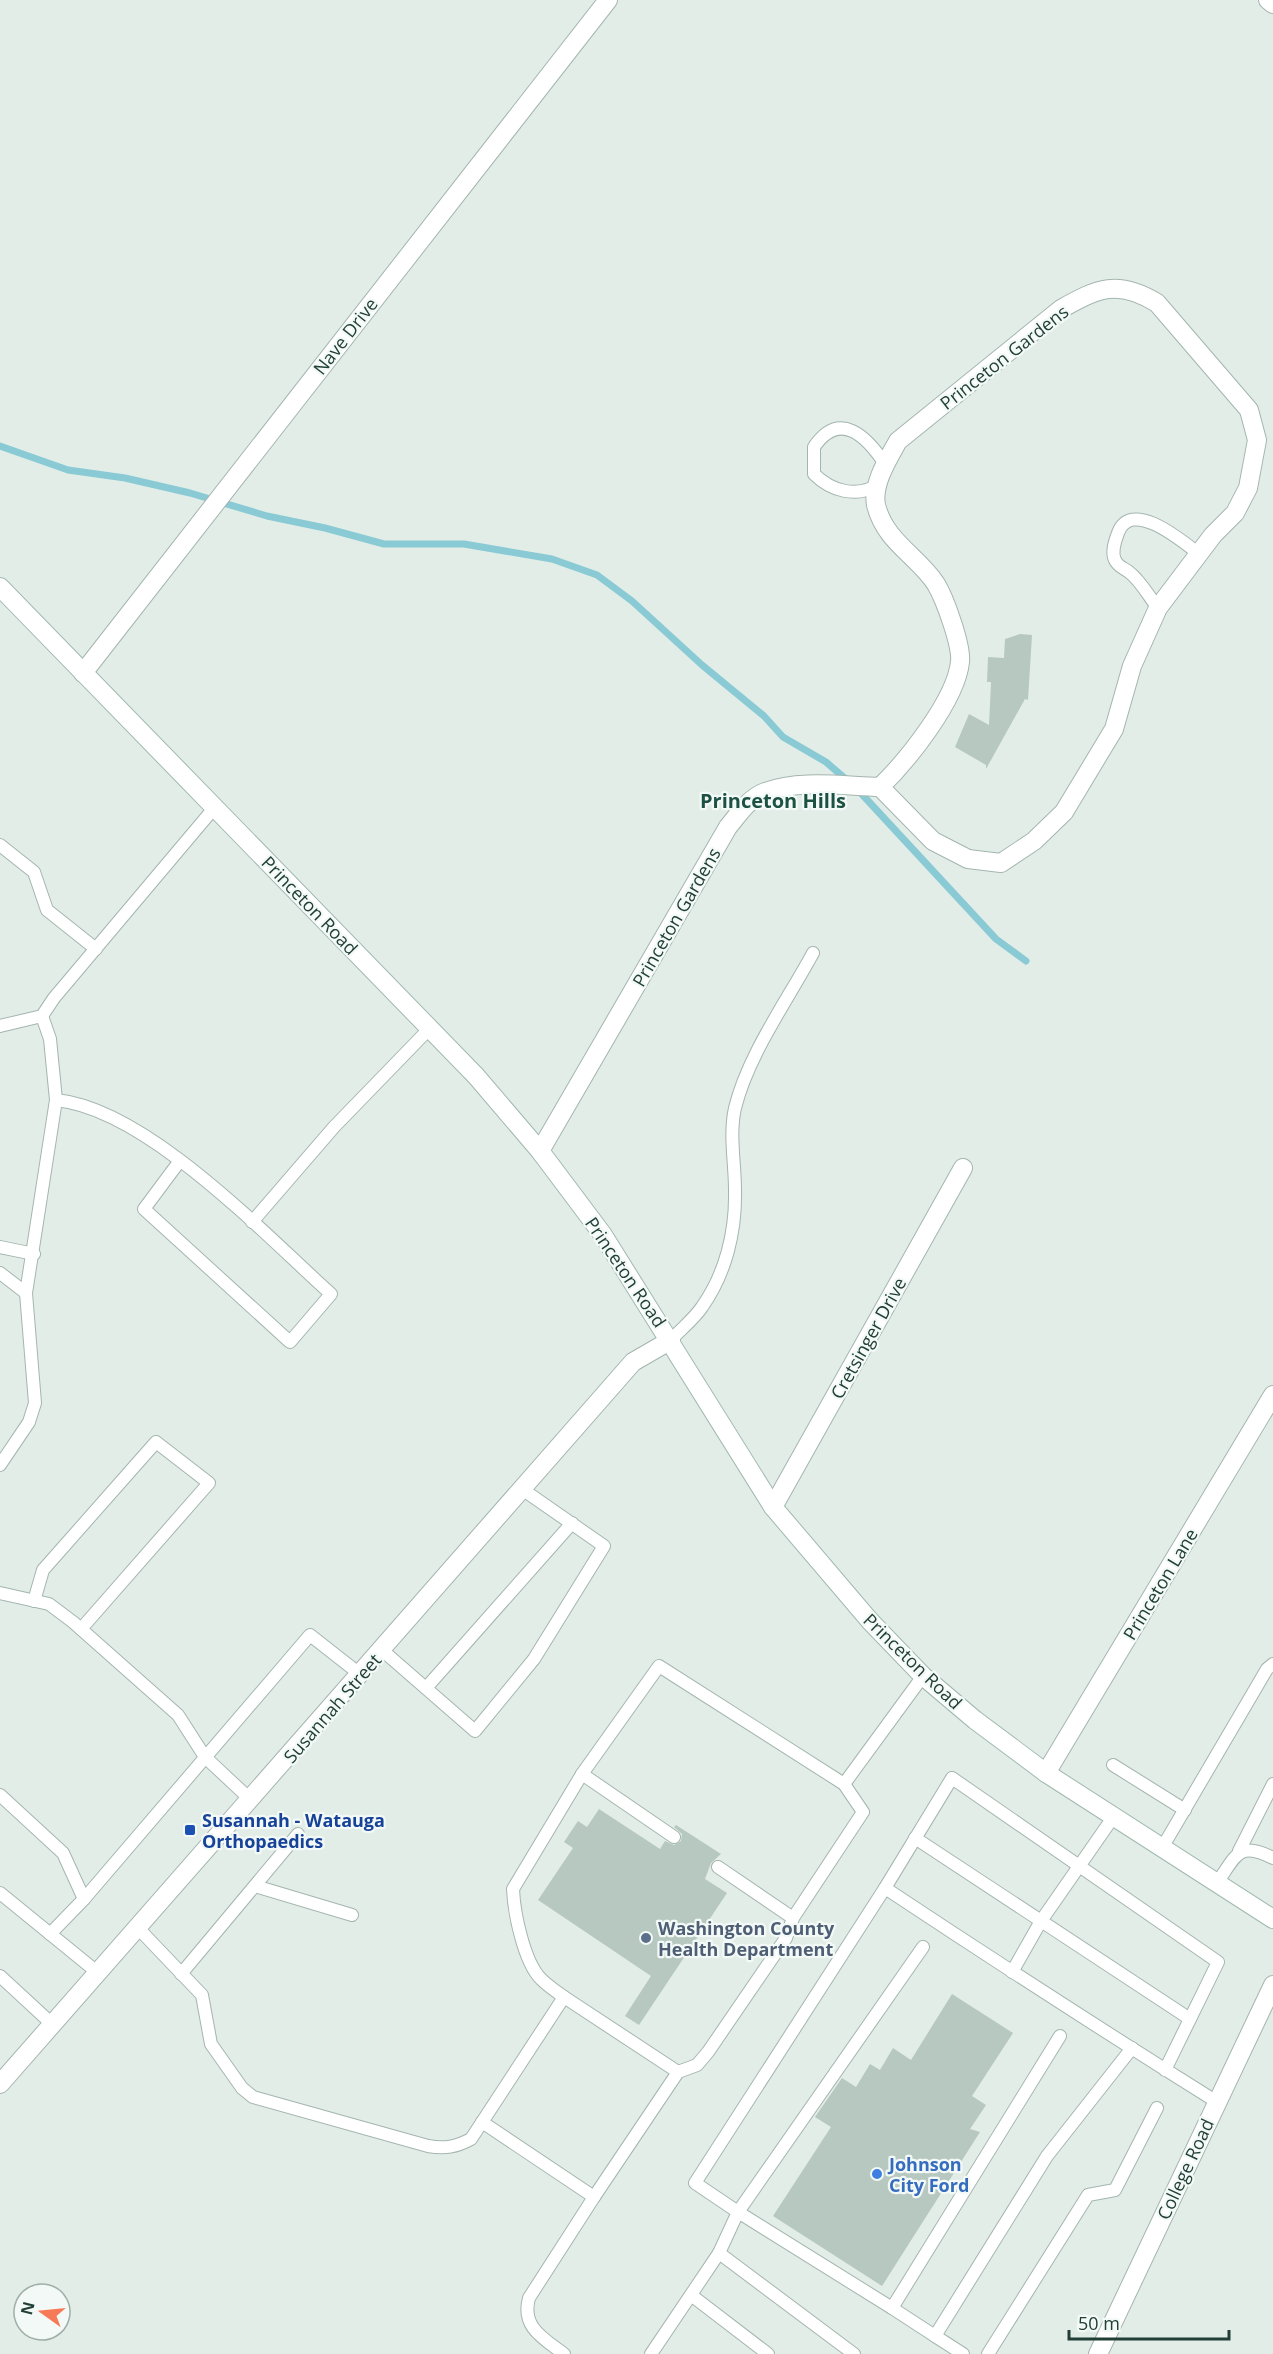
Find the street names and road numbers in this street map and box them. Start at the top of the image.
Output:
street label: Nave Drive [307,293,383,379]
street label: Princeton Gardens [935,299,1073,415]
street label: Princeton Gardens [626,843,726,991]
street label: Princeton Road [257,850,363,960]
street label: Princeton Road [580,1212,672,1332]
street label: Cretsinger Drive [825,1273,911,1403]
street label: Princeton Lane [1117,1524,1203,1644]
street label: Princeton Road [858,1608,968,1714]
street label: Susannah Street [278,1648,386,1768]
street label: College Road [1151,2115,1219,2223]

